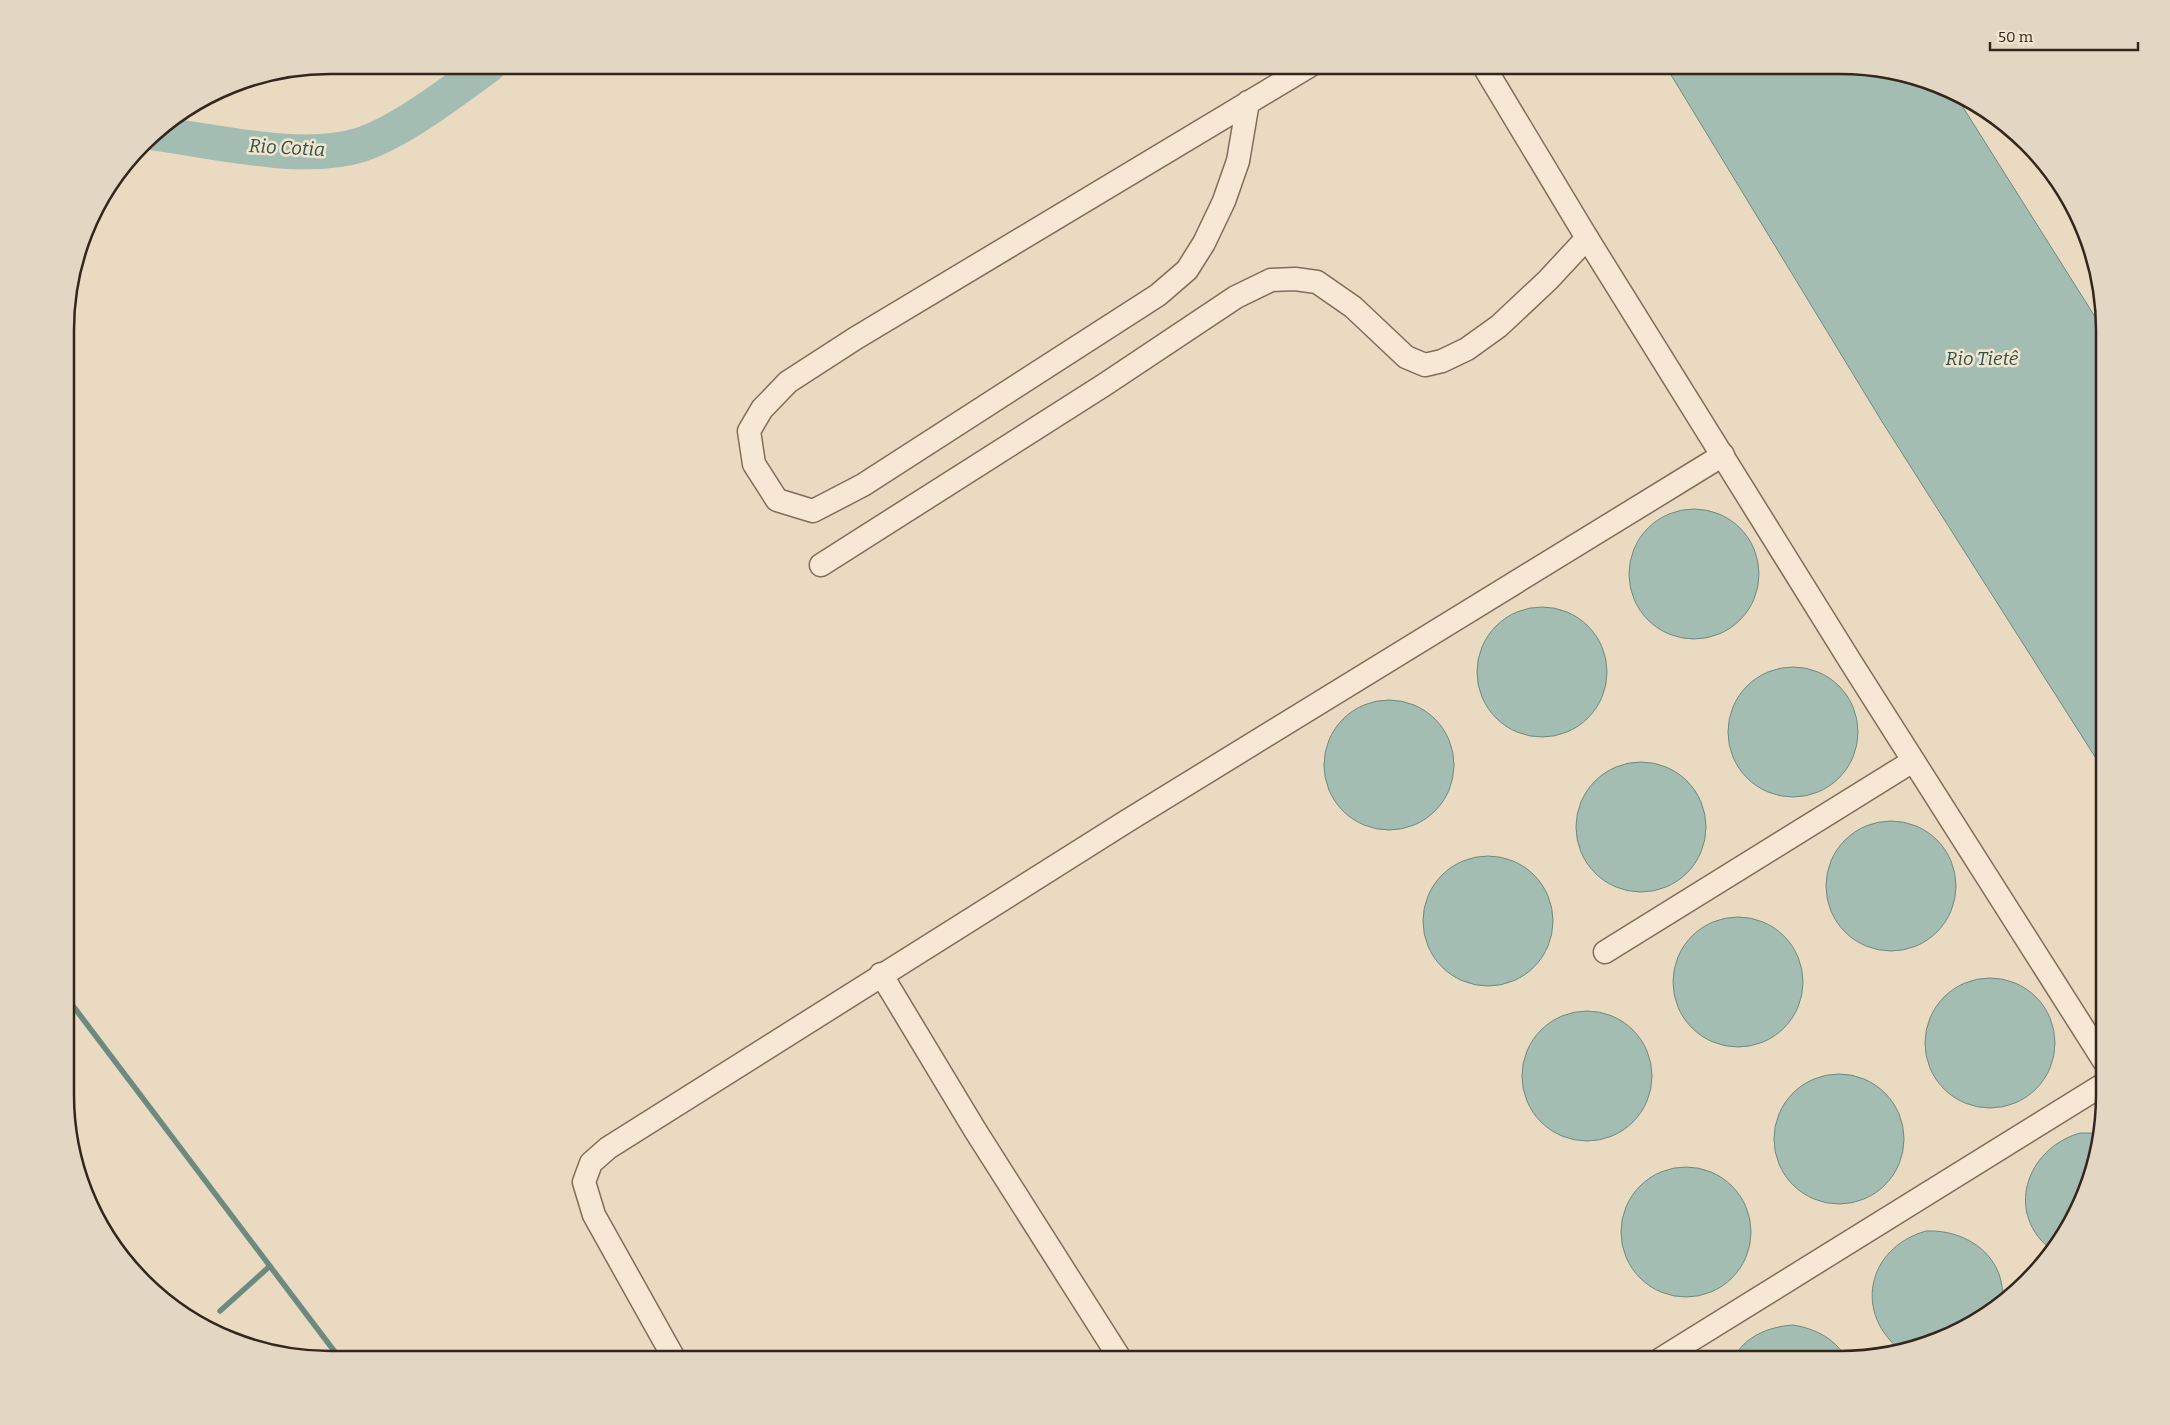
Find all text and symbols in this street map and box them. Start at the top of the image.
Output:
scale bar [1990,20,2138,52]
text: 50 m [1998,28,2034,46]
water label: Rio Cotia [248,134,326,161]
water label: Rio Tietê [1946,347,2019,370]

